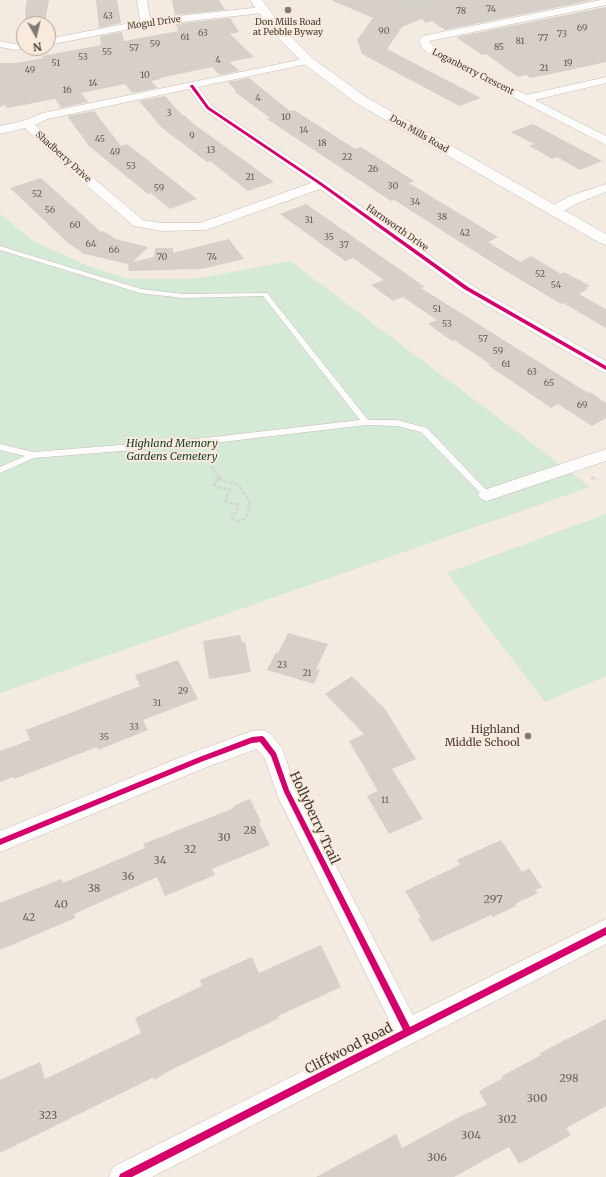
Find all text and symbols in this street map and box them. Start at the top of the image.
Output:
house number: 74 [486,4,496,14]
marker: Don Mills Road at Pebble Byway [283,5,293,15]
house number: 78 [456,6,466,16]
house number: 43 [103,11,113,21]
street label: Mogul Drive [127,14,181,32]
north arrow [16,16,56,56]
place label: Don Mills Road at Pebble Byway [253,17,323,38]
house number: 69 [577,23,587,33]
house number: 90 [378,26,390,36]
house number: 63 [198,28,208,38]
house number: 73 [557,29,567,39]
house number: 61 [181,32,189,42]
house number: 77 [538,33,548,43]
house number: 81 [515,36,525,46]
text: N [32,39,43,54]
house number: 59 [150,39,160,49]
house number: 85 [494,42,504,52]
house number: 57 [129,43,139,53]
house number: 55 [102,47,112,57]
street label: Loganberry Crescent [430,47,516,97]
house number: 53 [78,52,88,62]
house number: 4 [215,55,221,65]
house number: 51 [52,58,60,68]
house number: 19 [563,58,573,68]
house number: 21 [539,63,549,73]
house number: 49 [25,65,35,75]
house number: 10 [140,70,150,80]
house number: 14 [88,78,98,88]
house number: 16 [62,85,72,95]
house number: 4 [255,93,261,103]
house number: 3 [166,108,172,118]
house number: 10 [281,112,291,122]
street label: Don Mills Road [388,113,450,155]
house number: 14 [299,125,309,135]
street label: Shadberry Drive [33,129,93,185]
house number: 9 [189,131,195,141]
house number: 45 [95,134,105,144]
house number: 18 [317,138,327,148]
house number: 13 [207,145,215,155]
house number: 49 [110,147,120,157]
house number: 22 [342,152,352,162]
house number: 53 [126,161,136,171]
house number: 26 [368,164,378,174]
house number: 21 [245,172,255,182]
house number: 30 [388,181,398,191]
house number: 59 [154,183,164,193]
house number: 52 [32,189,42,199]
house number: 34 [410,197,420,207]
street label: Harnworth Drive [364,202,430,254]
house number: 56 [45,205,55,215]
house number: 38 [437,212,447,222]
house number: 31 [305,215,313,225]
house number: 60 [69,220,81,230]
house number: 42 [460,228,470,238]
house number: 35 [324,232,334,242]
house number: 64 [86,239,96,249]
house number: 37 [339,240,349,250]
house number: 66 [109,245,119,255]
house number: 70 [157,252,167,262]
house number: 74 [207,252,217,262]
house number: 52 [535,269,545,279]
house number: 54 [551,280,561,290]
house number: 51 [433,304,441,314]
house number: 53 [442,319,452,329]
house number: 57 [478,334,488,344]
house number: 59 [493,346,503,356]
house number: 61 [502,359,510,369]
house number: 63 [527,367,537,377]
house number: 65 [544,378,554,388]
house number: 69 [577,400,587,410]
park label: Highland Memory Gardens Cemetery [126,437,218,463]
house number: 23 [277,660,287,670]
house number: 21 [302,668,312,678]
house number: 29 [178,686,188,696]
house number: 31 [153,698,161,708]
house number: 33 [129,722,139,732]
place label: Highland Middle School [445,723,520,749]
marker: Highland Middle School [523,731,533,741]
house number: 35 [99,732,109,742]
street label: Hollyberry Trail [286,769,342,867]
house number: 11 [381,795,389,805]
house number: 28 [244,824,256,838]
house number: 30 [217,831,231,845]
house number: 32 [184,843,196,857]
house number: 34 [154,854,166,868]
house number: 36 [122,870,134,884]
house number: 38 [88,882,100,896]
house number: 297 [484,893,502,907]
house number: 40 [54,898,68,912]
house number: 42 [23,911,35,925]
street label: Cliffwood Road [303,1020,395,1078]
house number: 298 [559,1072,579,1086]
house number: 300 [527,1092,547,1106]
house number: 323 [39,1109,57,1123]
house number: 302 [497,1113,517,1127]
house number: 304 [461,1129,481,1143]
house number: 306 [427,1151,447,1165]

